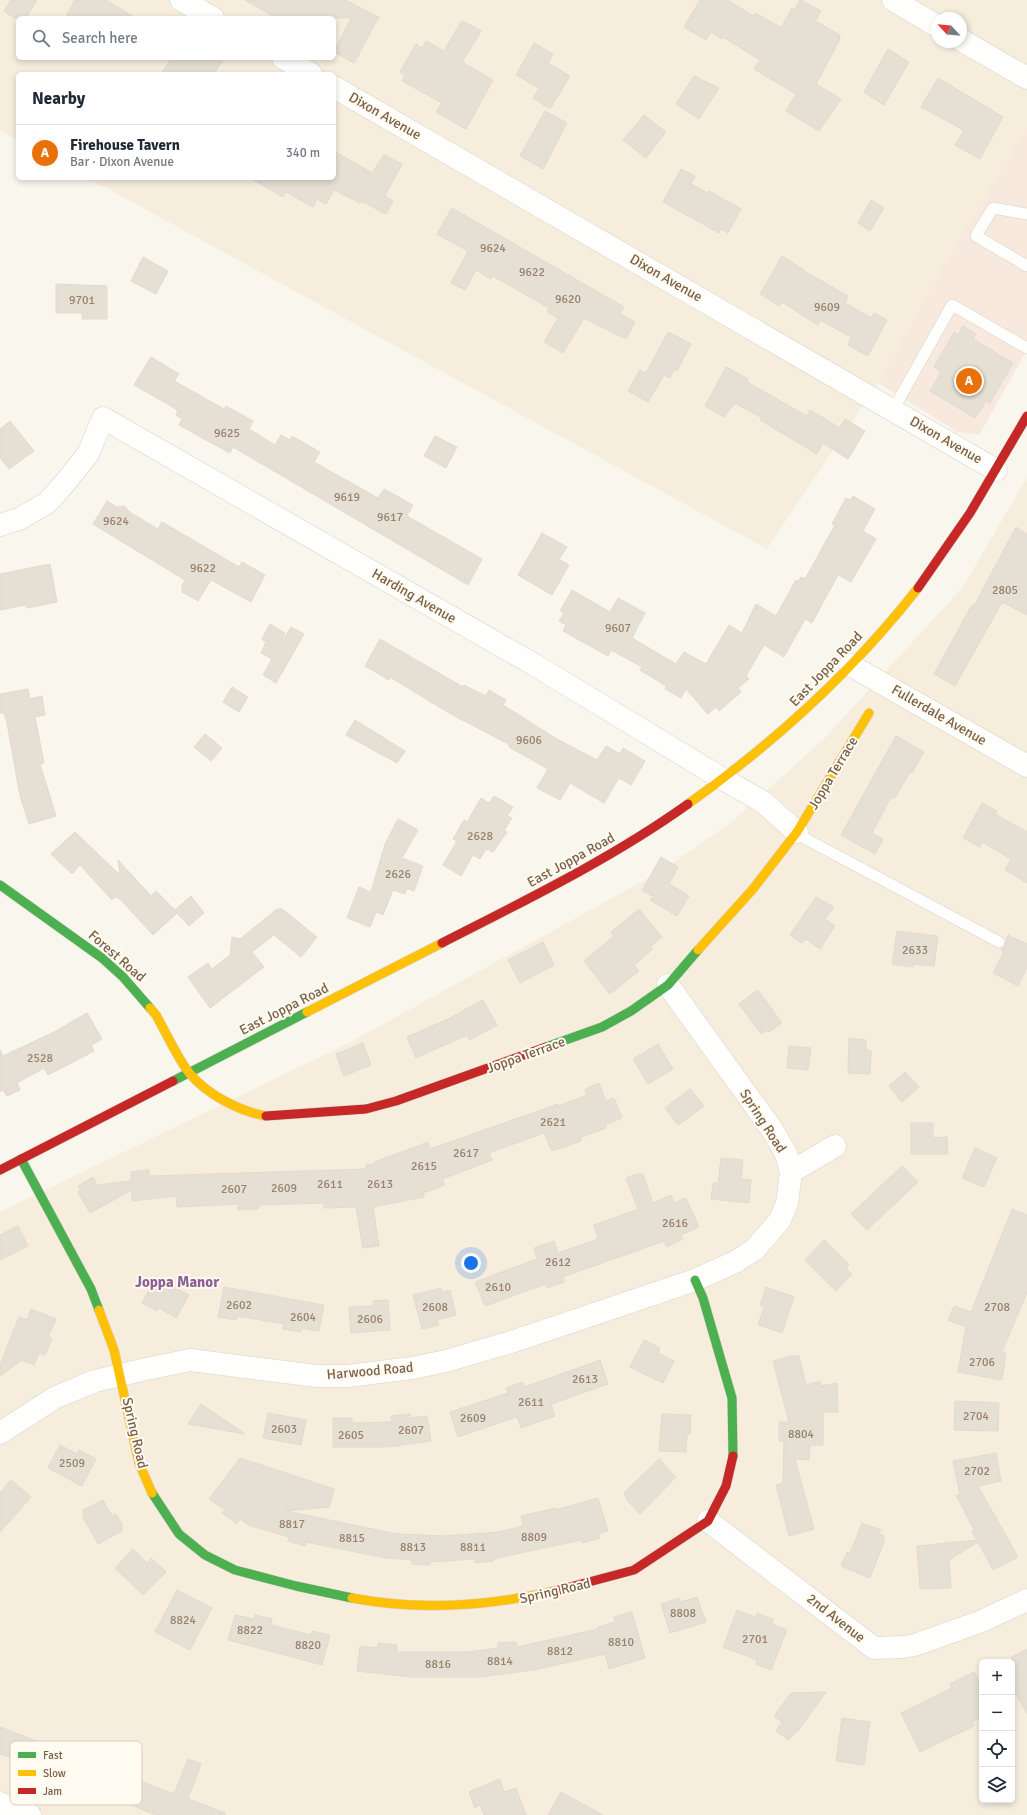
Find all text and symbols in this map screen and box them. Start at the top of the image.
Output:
north arrow [931,12,967,48]
search box [16,16,336,60]
icon: search [30,27,52,49]
text: Search here [62,29,138,47]
text: Nearby [32,88,85,109]
street label: Dixon Avenue [346,88,424,144]
text: Firehouse Tavern [70,136,180,154]
text: A [41,145,49,161]
text: 340 m [286,145,320,161]
text: Bar · Dixon Avenue [70,154,174,170]
house number: 9624 [480,241,506,256]
street label: Dixon Avenue [627,250,705,306]
house number: 9622 [519,265,545,280]
house number: 9620 [555,292,581,307]
house number: 9701 [69,293,95,308]
house number: 9609 [814,300,840,315]
pin: A [956,366,982,396]
street label: Dixon Avenue [907,412,985,468]
house number: 9625 [214,426,240,441]
house number: 9619 [334,490,360,505]
house number: 9617 [377,510,403,525]
house number: 9624 [103,514,129,529]
house number: 9622 [190,561,216,576]
street label: Harding Avenue [369,565,459,627]
house number: 2805 [992,583,1018,598]
house number: 9607 [605,621,631,636]
street label: East Joppa Road [786,628,866,710]
street label: Fullerdale Avenue [888,681,990,749]
house number: 9606 [516,733,542,748]
street label: Joppa Terrace [805,733,861,813]
house number: 2628 [467,829,493,844]
street label: East Joppa Road [524,829,618,891]
house number: 2626 [385,867,411,882]
street label: Forest Road [85,927,149,985]
house number: 2633 [902,943,928,958]
street label: East Joppa Road [237,979,331,1039]
street label: Joppa Terrace [485,1033,567,1077]
house number: 2528 [27,1051,53,1066]
street label: Spring Road [736,1086,790,1156]
house number: 2621 [540,1115,566,1130]
house number: 2617 [453,1146,479,1161]
house number: 2615 [411,1159,437,1174]
house number: 2611 [317,1177,343,1192]
house number: 2613 [367,1177,393,1192]
house number: 2609 [271,1181,297,1196]
house number: 2607 [221,1182,247,1197]
house number: 2616 [662,1216,688,1231]
your location [461,1253,481,1273]
house number: 2612 [545,1255,571,1270]
district label: Joppa Manor [135,1273,219,1291]
house number: 2610 [485,1280,511,1295]
house number: 2602 [226,1298,252,1313]
house number: 2608 [422,1300,448,1315]
house number: 2708 [984,1300,1010,1315]
house number: 2604 [290,1310,316,1325]
house number: 2606 [357,1312,383,1327]
house number: 2706 [969,1355,995,1370]
street label: Harwood Road [326,1359,414,1383]
house number: 2613 [572,1372,598,1387]
house number: 2611 [518,1395,544,1410]
street label: Spring Road [119,1396,151,1470]
house number: 2704 [963,1409,989,1424]
house number: 2609 [460,1411,486,1426]
house number: 2603 [271,1422,297,1437]
house number: 2607 [398,1423,424,1438]
house number: 8804 [788,1427,814,1442]
house number: 2605 [338,1428,364,1443]
house number: 2509 [59,1456,85,1471]
house number: 2702 [964,1464,990,1479]
house number: 8817 [279,1517,305,1532]
house number: 8809 [521,1530,547,1545]
house number: 8815 [339,1531,365,1546]
house number: 8813 [400,1540,426,1555]
house number: 8811 [460,1540,486,1555]
street label: Spring Road [518,1575,592,1607]
street label: 2nd Avenue [803,1590,869,1646]
house number: 8808 [670,1606,696,1621]
house number: 8824 [170,1613,196,1628]
house number: 8822 [237,1623,263,1638]
house number: 2701 [742,1632,768,1647]
house number: 8810 [608,1635,634,1650]
house number: 8820 [295,1638,321,1653]
house number: 8812 [547,1644,573,1659]
house number: 8814 [487,1654,513,1669]
house number: 8816 [425,1657,451,1672]
map controls [979,1659,1015,1803]
button: + [979,1659,1015,1695]
button: − [979,1695,1015,1731]
button: locate [979,1731,1015,1767]
legend [10,1741,142,1805]
text: Fast [43,1749,63,1762]
text: Slow [43,1767,66,1780]
button: layers [979,1767,1015,1803]
text: Jam [43,1785,62,1798]

